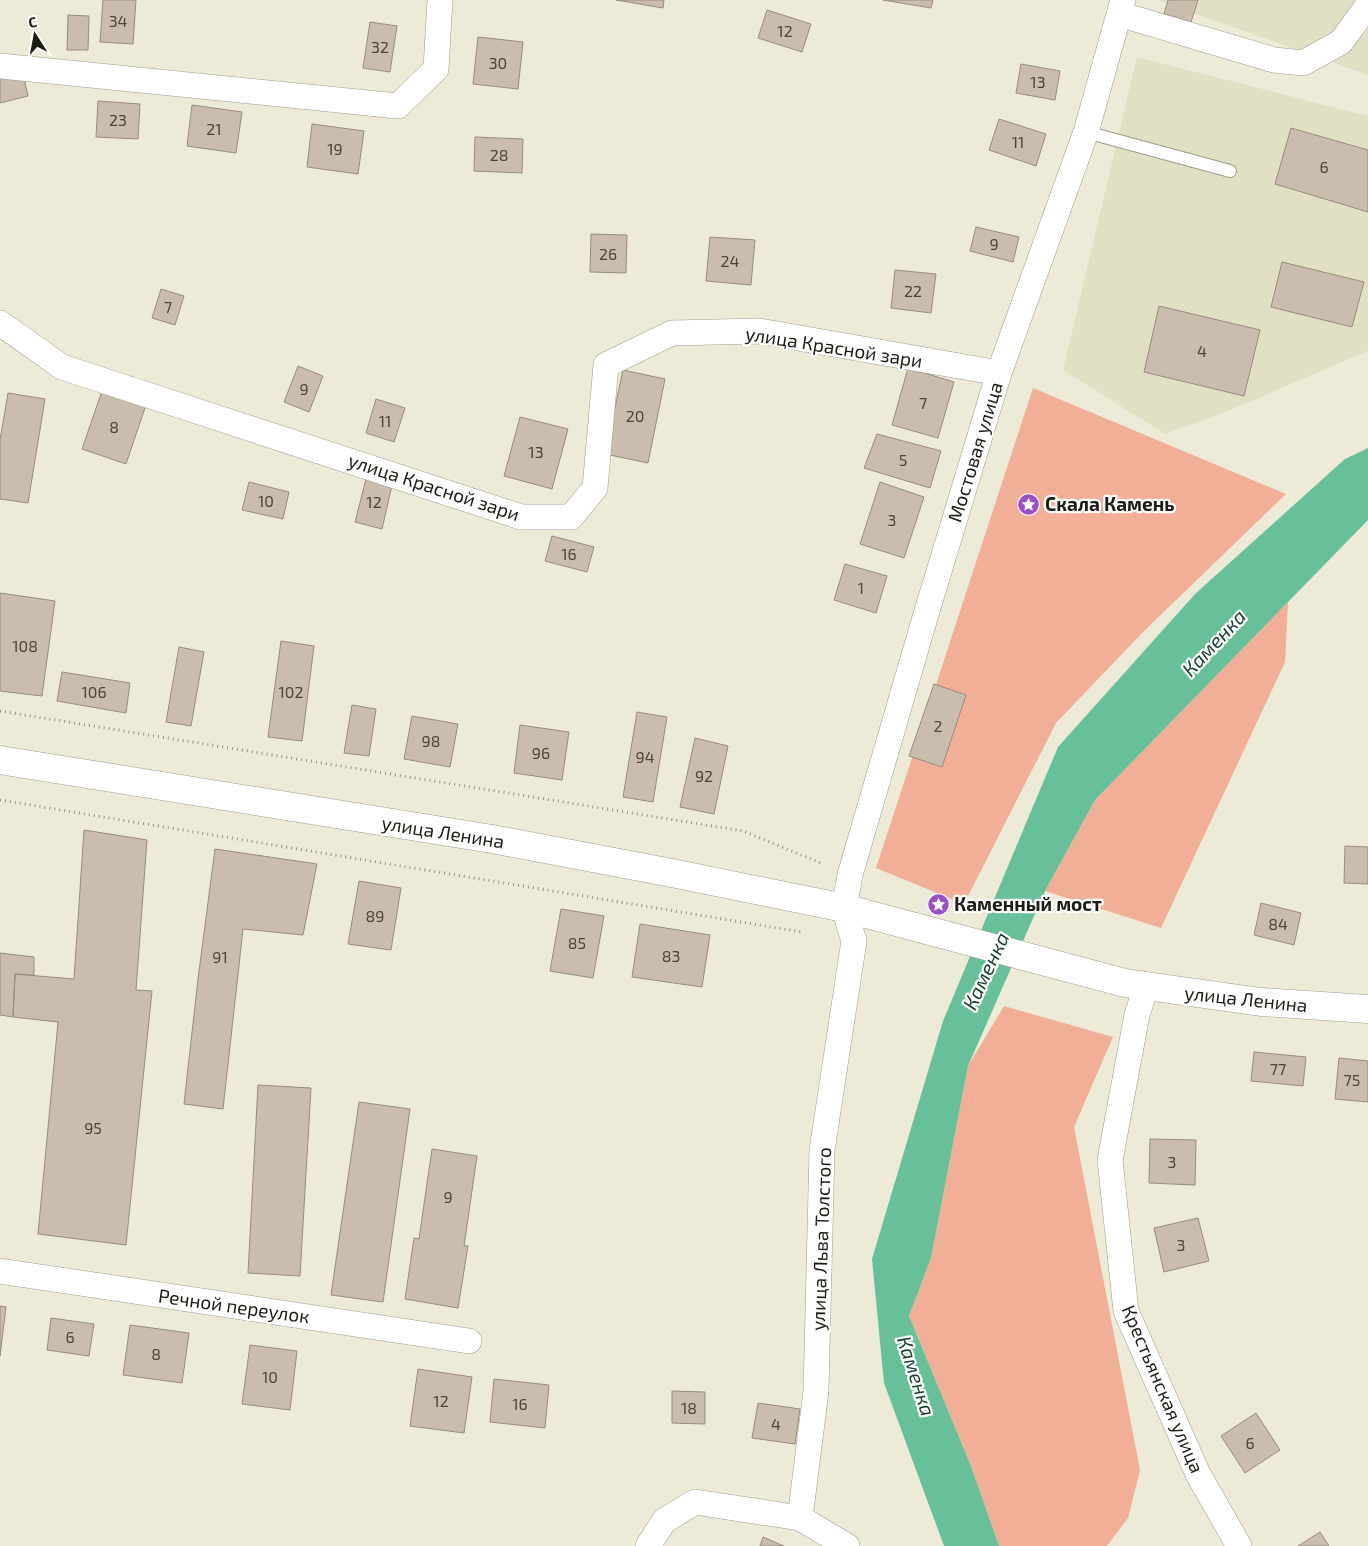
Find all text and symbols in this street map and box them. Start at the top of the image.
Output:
north arrow [10,10,60,60]
house number: 34 [109,11,128,30]
text: С [27,13,38,31]
house number: 12 [777,21,793,40]
house number: 32 [371,37,389,56]
house number: 30 [489,53,507,72]
house number: 13 [1030,72,1046,91]
house number: 23 [109,110,127,129]
house number: 21 [206,119,222,138]
house number: 11 [1012,132,1024,151]
house number: 19 [327,139,343,158]
house number: 28 [490,145,508,164]
house number: 6 [1319,157,1329,176]
house number: 9 [989,234,999,253]
house number: 26 [599,244,617,263]
house number: 24 [721,251,740,270]
house number: 22 [904,281,922,300]
house number: 7 [164,297,172,316]
street label: улица Красной зари [744,321,924,373]
house number: 4 [1197,341,1207,360]
house number: 9 [299,379,309,398]
street label: Мостовая улица [942,379,1008,525]
house number: 7 [919,393,927,412]
house number: 20 [626,406,644,425]
house number: 11 [379,411,391,430]
house number: 8 [109,417,119,436]
house number: 13 [528,442,544,461]
street label: улица Красной зари [345,448,523,526]
house number: 5 [899,450,907,469]
house number: 10 [258,491,274,510]
house number: 12 [366,492,382,511]
place icon: Скала Камень [1017,492,1041,516]
place label: Скала Камень [1045,492,1174,515]
house number: 3 [888,510,896,529]
house number: 16 [561,544,577,563]
house number: 1 [858,578,864,597]
water label: Каменка [1176,604,1250,681]
house number: 108 [12,636,38,655]
house number: 106 [81,682,107,701]
house number: 102 [278,682,304,701]
house number: 2 [934,716,943,735]
house number: 98 [422,731,440,750]
house number: 96 [532,743,550,762]
house number: 94 [636,747,655,766]
house number: 92 [695,766,713,785]
street label: улица Ленина [380,810,506,854]
place icon: Каменный мост [926,892,950,916]
place label: Каменный мост [954,892,1102,915]
house number: 89 [366,906,384,925]
house number: 84 [1268,914,1288,933]
water label: Каменка [957,928,1013,1013]
house number: 85 [568,933,586,952]
house number: 83 [662,946,680,965]
house number: 91 [212,947,228,966]
street label: улица Ленина [1183,981,1309,1017]
house number: 77 [1270,1059,1286,1078]
house number: 75 [1344,1070,1360,1089]
house number: 95 [84,1118,102,1137]
street label: улица Льва Толстого [806,1147,836,1331]
house number: 3 [1168,1152,1176,1171]
house number: 9 [443,1187,453,1206]
house number: 3 [1177,1235,1185,1254]
street label: Речной переулок [157,1284,311,1328]
street label: Крестьянская улица [1117,1301,1209,1477]
house number: 6 [65,1327,75,1346]
water label: Каменка [893,1333,941,1419]
house number: 8 [151,1344,161,1363]
house number: 10 [262,1367,278,1386]
house number: 12 [433,1391,449,1410]
house number: 16 [512,1394,528,1413]
house number: 18 [681,1398,697,1417]
house number: 4 [771,1414,781,1433]
house number: 6 [1245,1433,1255,1452]

